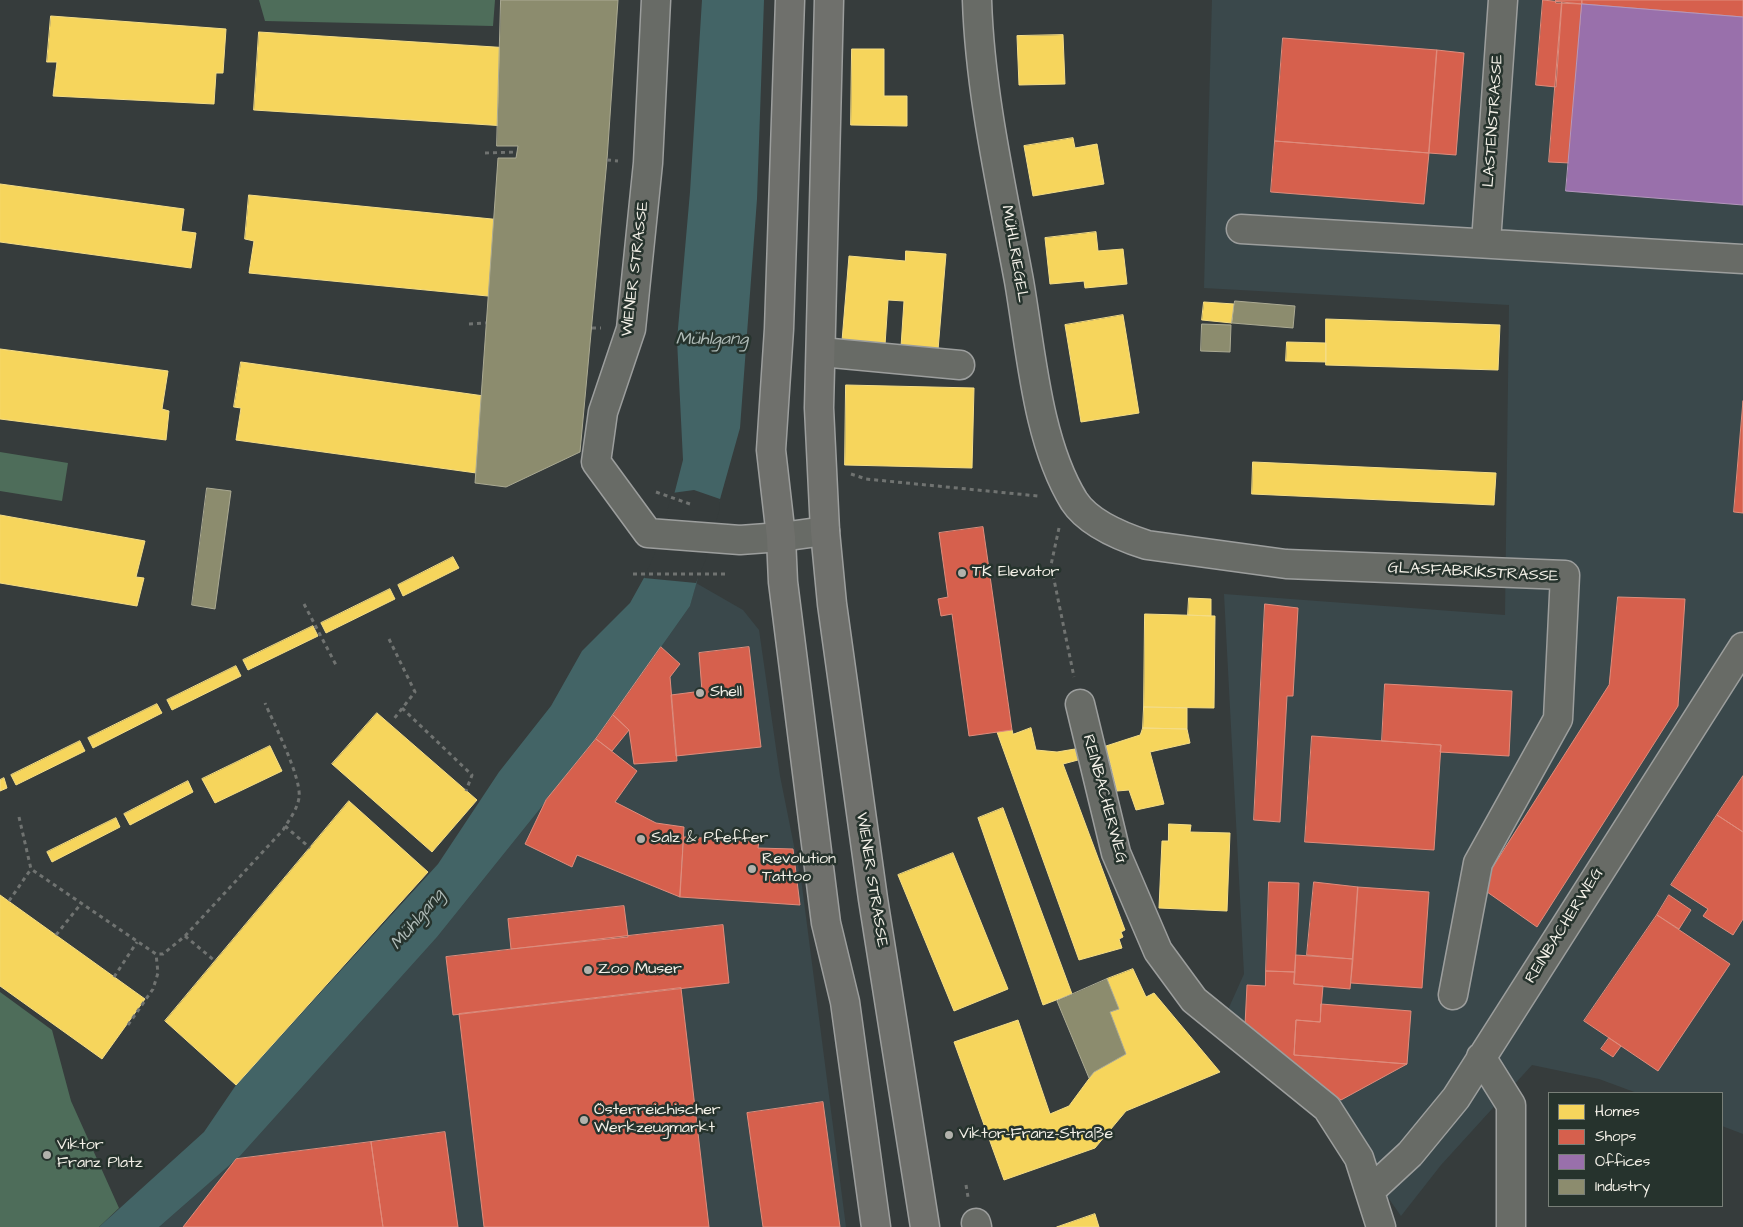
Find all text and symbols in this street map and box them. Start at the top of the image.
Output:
street label: LASTENSTRASSE [1480,54,1508,188]
street label: WIENER STRASSE [618,200,654,338]
street label: MÜHLRIEGEL [996,204,1032,304]
water label: Mühlgang [676,329,748,351]
street label: GLASFABRIKSTRASSE [1387,559,1559,587]
place label: TK Elevator [972,563,1059,583]
marker: TK Elevator [956,567,968,579]
place label: Shell [710,683,742,703]
marker: Shell [694,687,706,699]
street label: REINBACHERWEG [1078,733,1130,865]
street label: WIENER STRASSE [851,811,891,949]
place label: Salz & Pfeffer [651,829,768,849]
marker: Salz & Pfeffer [635,833,647,845]
place label: Revolution Tattoo [762,850,836,888]
marker: Revolution Tattoo [746,863,758,875]
street label: REINBACHERWEG [1522,865,1608,987]
water label: Mühlgang [386,885,450,955]
place label: Zoo Muser [598,960,682,980]
marker: Zoo Muser [582,964,594,976]
legend [1548,1092,1723,1207]
place label: Österreichischer Werkzeugmarkt [594,1101,721,1139]
text: Homes [1595,1101,1640,1122]
marker: Österreichischer Werkzeugmarkt [578,1114,590,1126]
place label: Viktor-Franz-Straße [959,1125,1113,1145]
text: Shops [1595,1126,1636,1147]
marker: Viktor-Franz-Straße [943,1129,955,1141]
place label: Viktor Franz Platz [57,1136,143,1174]
marker: Viktor Franz Platz [41,1149,53,1161]
text: Offices [1595,1151,1650,1172]
text: Industry [1595,1176,1650,1197]

